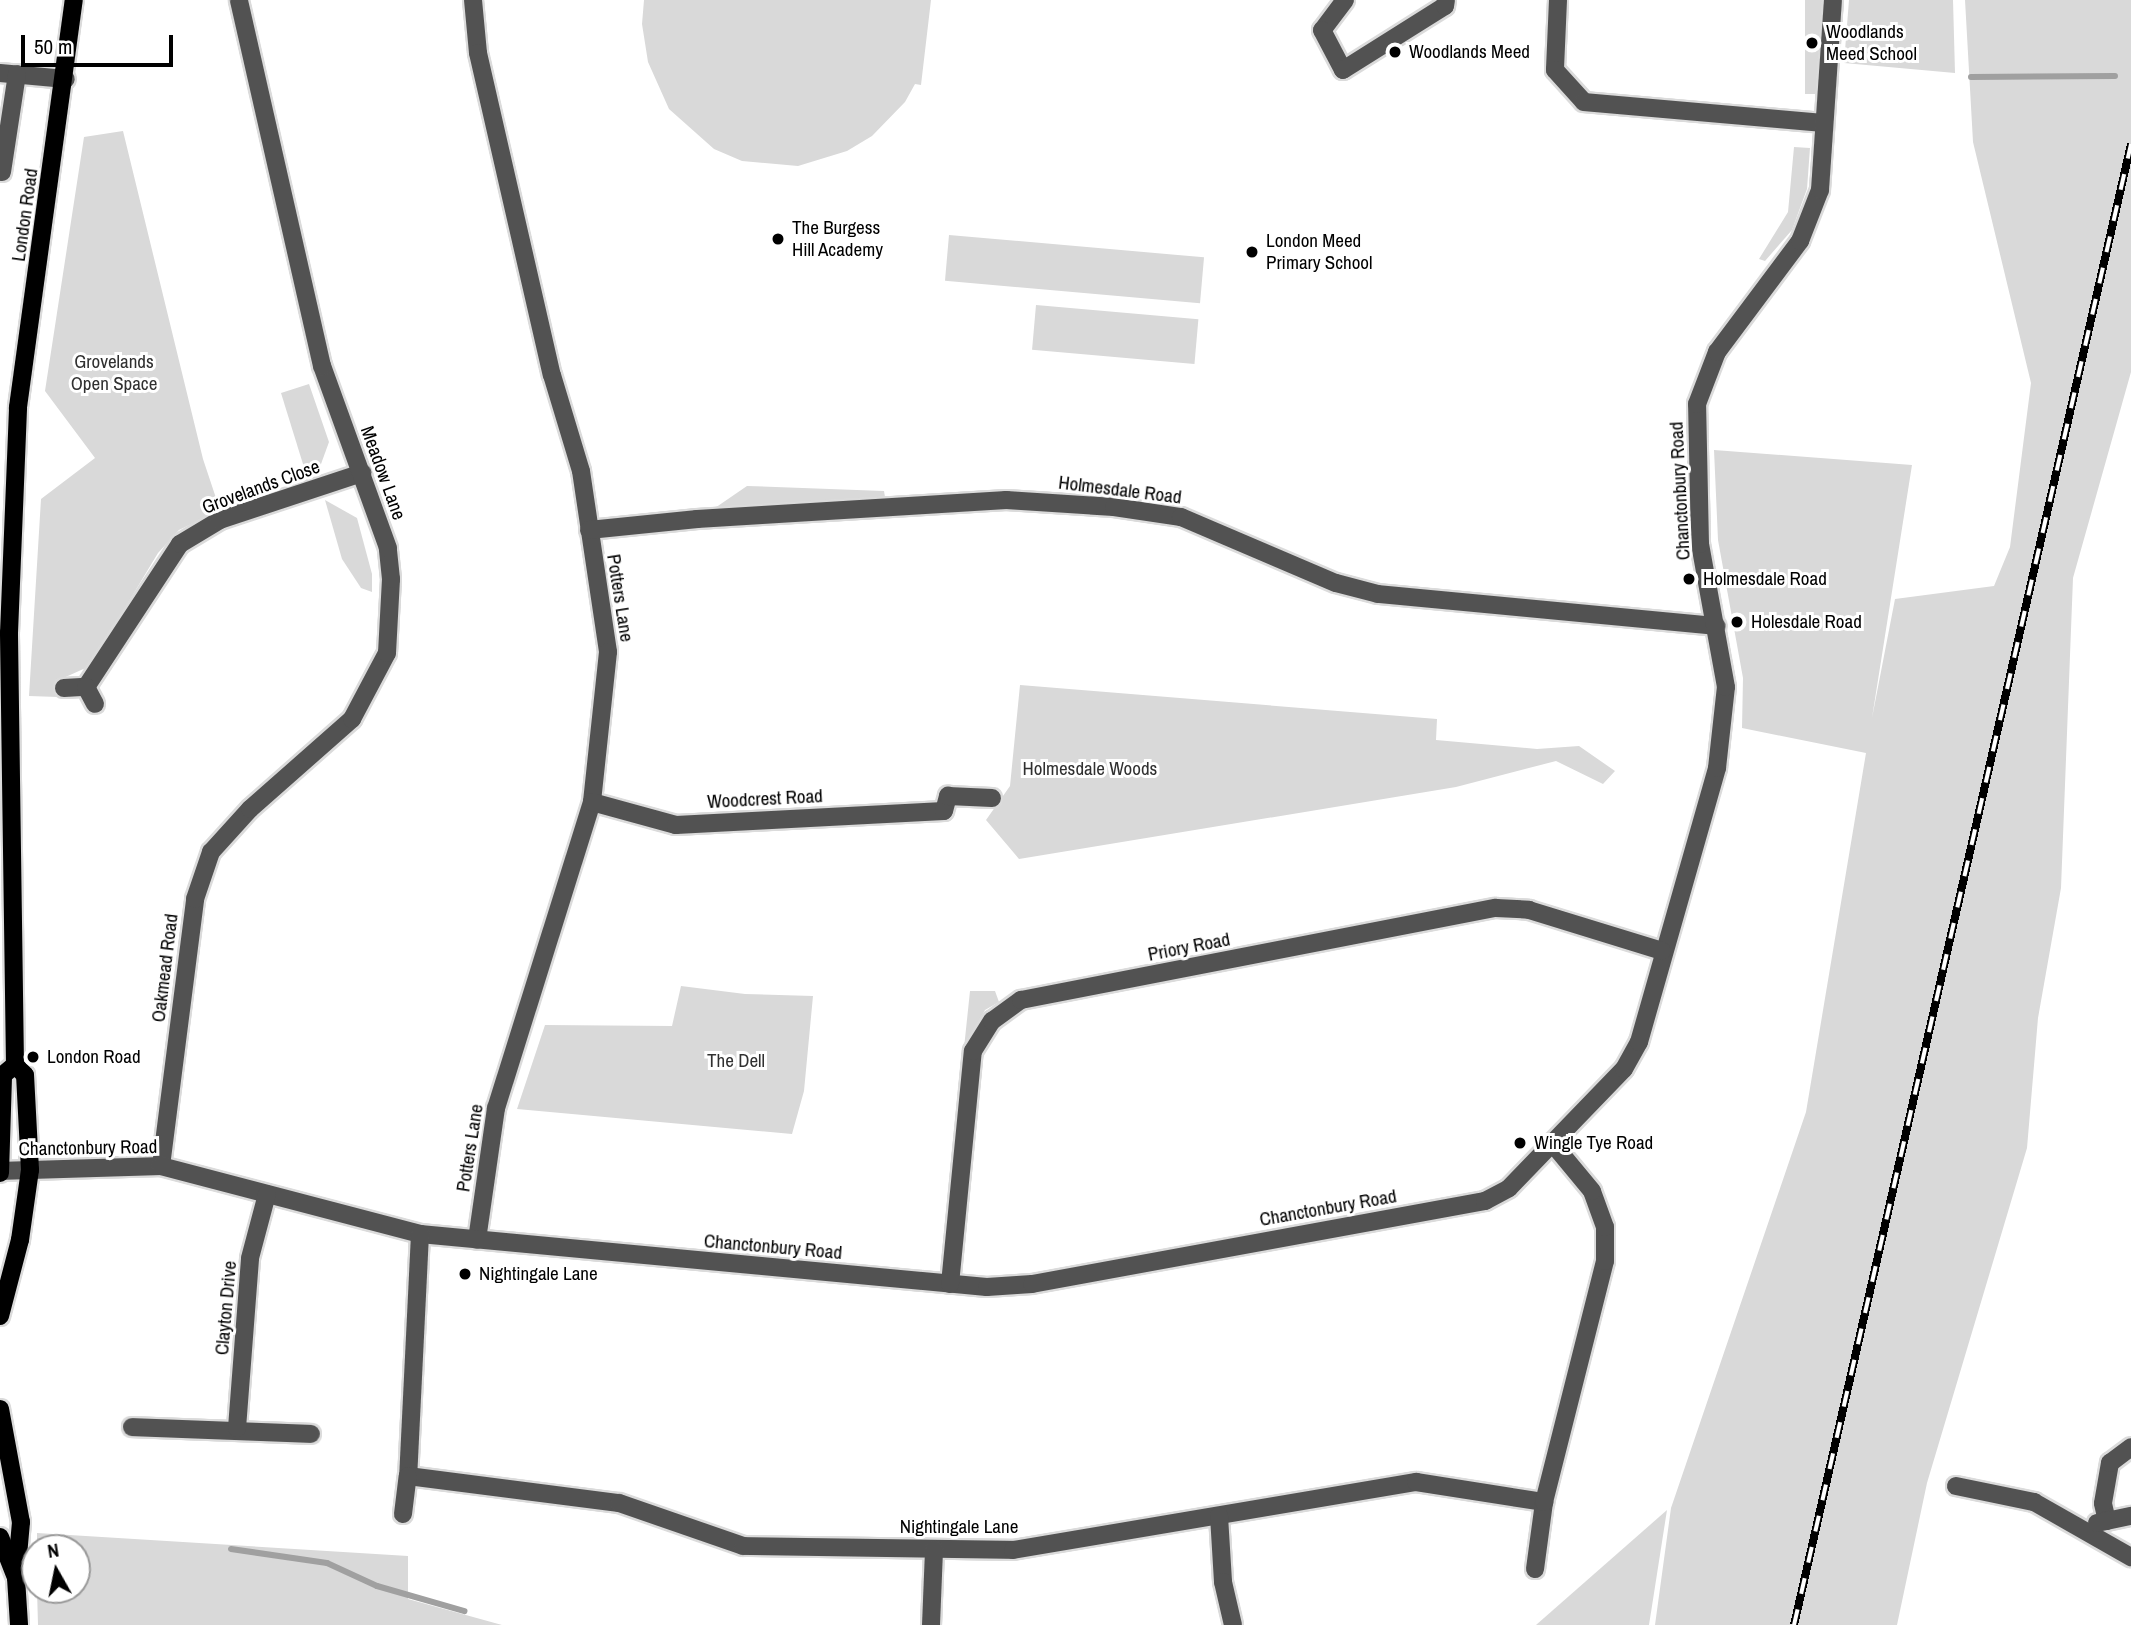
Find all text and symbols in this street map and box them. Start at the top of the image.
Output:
scale bar [24,21,177,65]
place label: Woodlands Meed School [1826,21,1917,65]
text: 50 m [34,32,72,61]
marker: Woodlands Meed School [1804,35,1820,51]
place label: Woodlands Meed [1409,41,1530,63]
marker: Woodlands Meed [1387,44,1403,60]
street label: London Road [7,167,43,263]
place label: The Burgess Hill Academy [792,217,884,261]
place label: London Meed Primary School [1266,230,1372,274]
marker: The Burgess Hill Academy [770,231,786,247]
marker: London Meed Primary School [1244,244,1260,260]
park label: Grovelands Open Space [71,351,157,395]
street label: Chanctonbury Road [1665,421,1695,561]
street label: Meadow Lane [356,423,410,523]
street label: Grovelands Close [199,455,323,519]
street label: Holmesdale Road [1057,471,1183,509]
street label: Potters Lane [602,553,638,643]
place label: Holmesdale Road [1703,568,1827,590]
marker: Holmesdale Road [1681,571,1697,587]
place label: Holesdale Road [1751,611,1862,633]
marker: Holesdale Road [1729,614,1745,630]
park label: Holmesdale Woods [1023,758,1157,780]
street label: Woodcrest Road [707,785,823,813]
street label: Oakmead Road [147,912,183,1024]
street label: Priory Road [1146,928,1232,966]
place label: London Road [47,1046,141,1068]
marker: London Road [25,1049,41,1065]
park label: The Dell [707,1050,765,1072]
street label: Potters Lane [452,1103,488,1193]
place label: Wingle Tye Road [1534,1132,1654,1154]
street label: Chanctonbury Road [19,1135,157,1161]
marker: Wingle Tye Road [1512,1135,1528,1151]
street label: Chanctonbury Road [1258,1185,1398,1231]
street label: Chanctonbury Road [703,1230,843,1264]
street label: Clayton Drive [211,1260,241,1356]
place label: Nightingale Lane [479,1263,598,1285]
marker: Nightingale Lane [457,1266,473,1282]
street label: Nightingale Lane [900,1516,1018,1538]
north arrow [21,1534,91,1604]
text: N [45,1537,61,1564]

